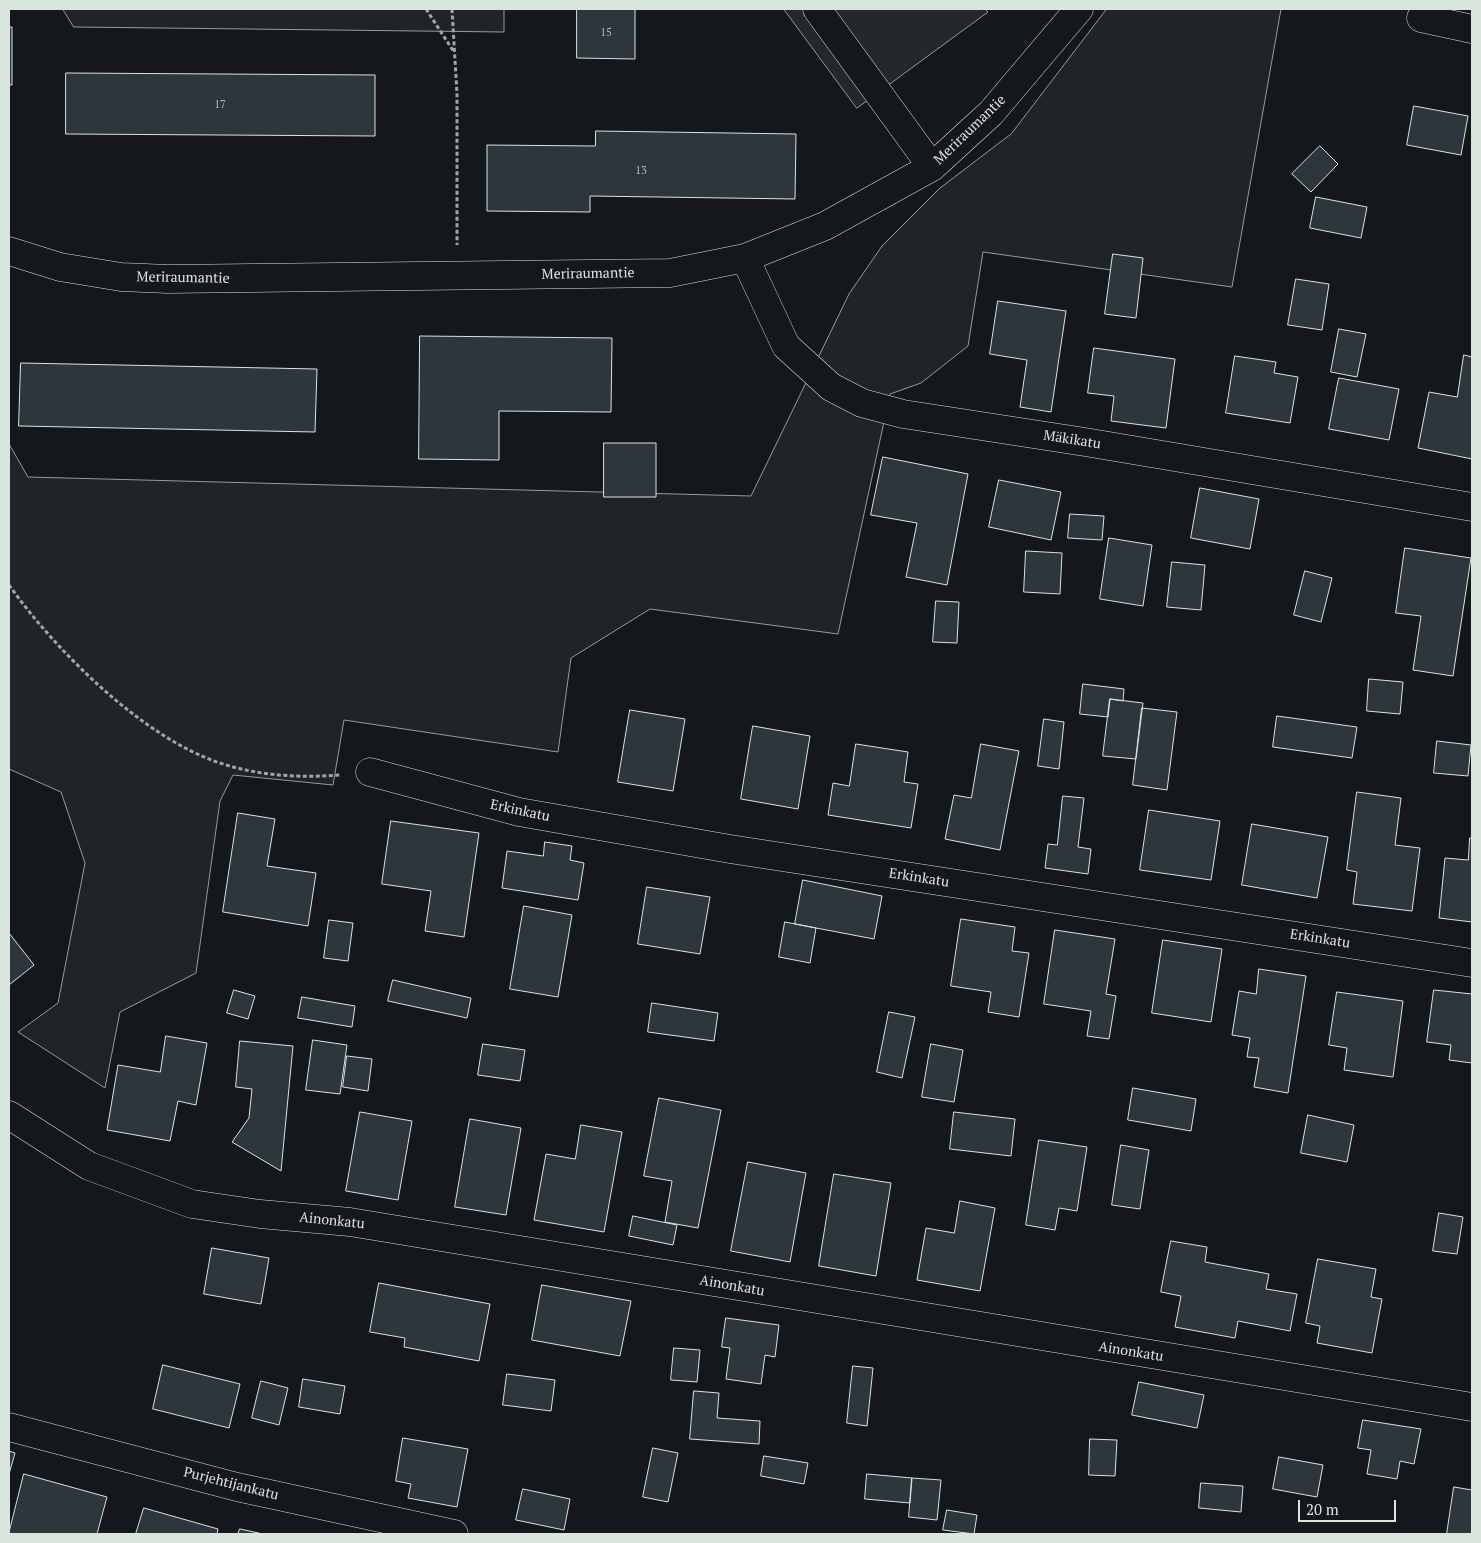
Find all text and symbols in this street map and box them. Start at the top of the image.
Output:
house number: 15 [600,26,612,40]
street label: Meriraumantie [931,92,1009,168]
house number: 17 [214,98,226,112]
house number: 13 [635,164,647,178]
street label: Meriraumantie [541,265,635,283]
street label: Meriraumantie [136,269,230,287]
street label: Mäkikatu [1042,427,1102,453]
street label: Erkinkatu [489,796,551,826]
street label: Erkinkatu [888,865,950,891]
street label: Erkinkatu [1289,926,1351,952]
street label: Ainonkatu [298,1209,366,1233]
street label: Ainonkatu [698,1272,766,1300]
street label: Ainonkatu [1097,1339,1165,1365]
street label: Purjehtijankatu [182,1464,280,1504]
scale bar [1301,1490,1398,1522]
text: 20 m [1306,1499,1339,1519]

